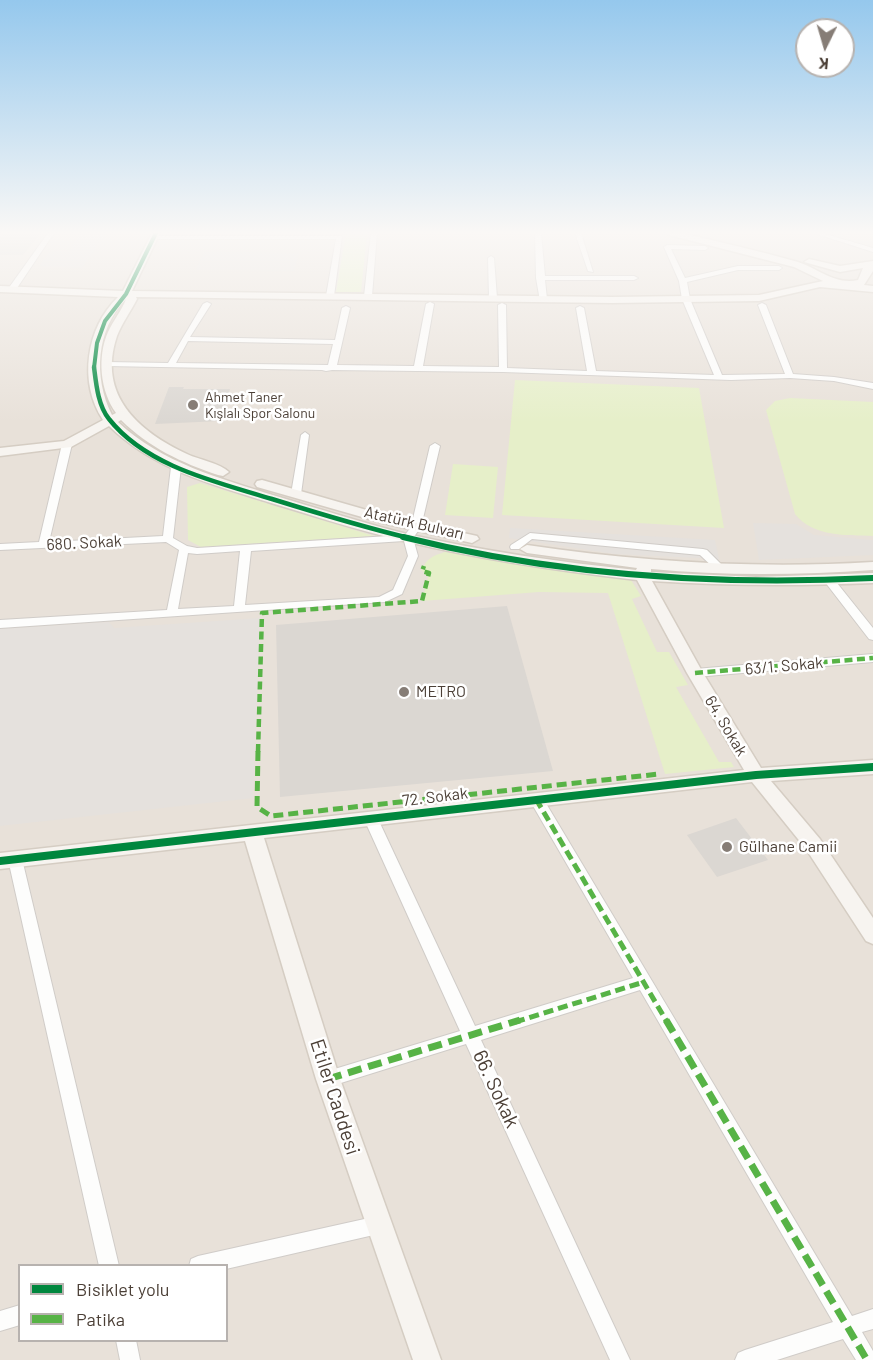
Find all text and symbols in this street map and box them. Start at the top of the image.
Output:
north arrow [795,18,855,78]
text: K [818,55,829,74]
place label: Ahmet Taner Kışlalı Spor Salonu [205,389,315,422]
marker: Ahmet Taner Kışlalı Spor Salonu [186,398,200,412]
street label: Atatürk Bulvarı [362,502,466,544]
street label: 680. Sokak [46,531,122,555]
street label: 63/1. Sokak [744,653,824,679]
place label: METRO [416,682,466,702]
marker: METRO [397,685,411,699]
street label: 64. Sokak [701,692,751,760]
street label: 72. Sokak [401,783,469,811]
place label: Gülhane Camii [739,837,837,857]
marker: Gülhane Camii [720,840,734,854]
street label: Etiler Caddesi [305,1036,365,1158]
street label: 66. Sokak [468,1046,524,1132]
legend [18,1264,228,1342]
text: Bisiklet yolu [76,1278,170,1300]
text: Patika [76,1308,125,1330]

